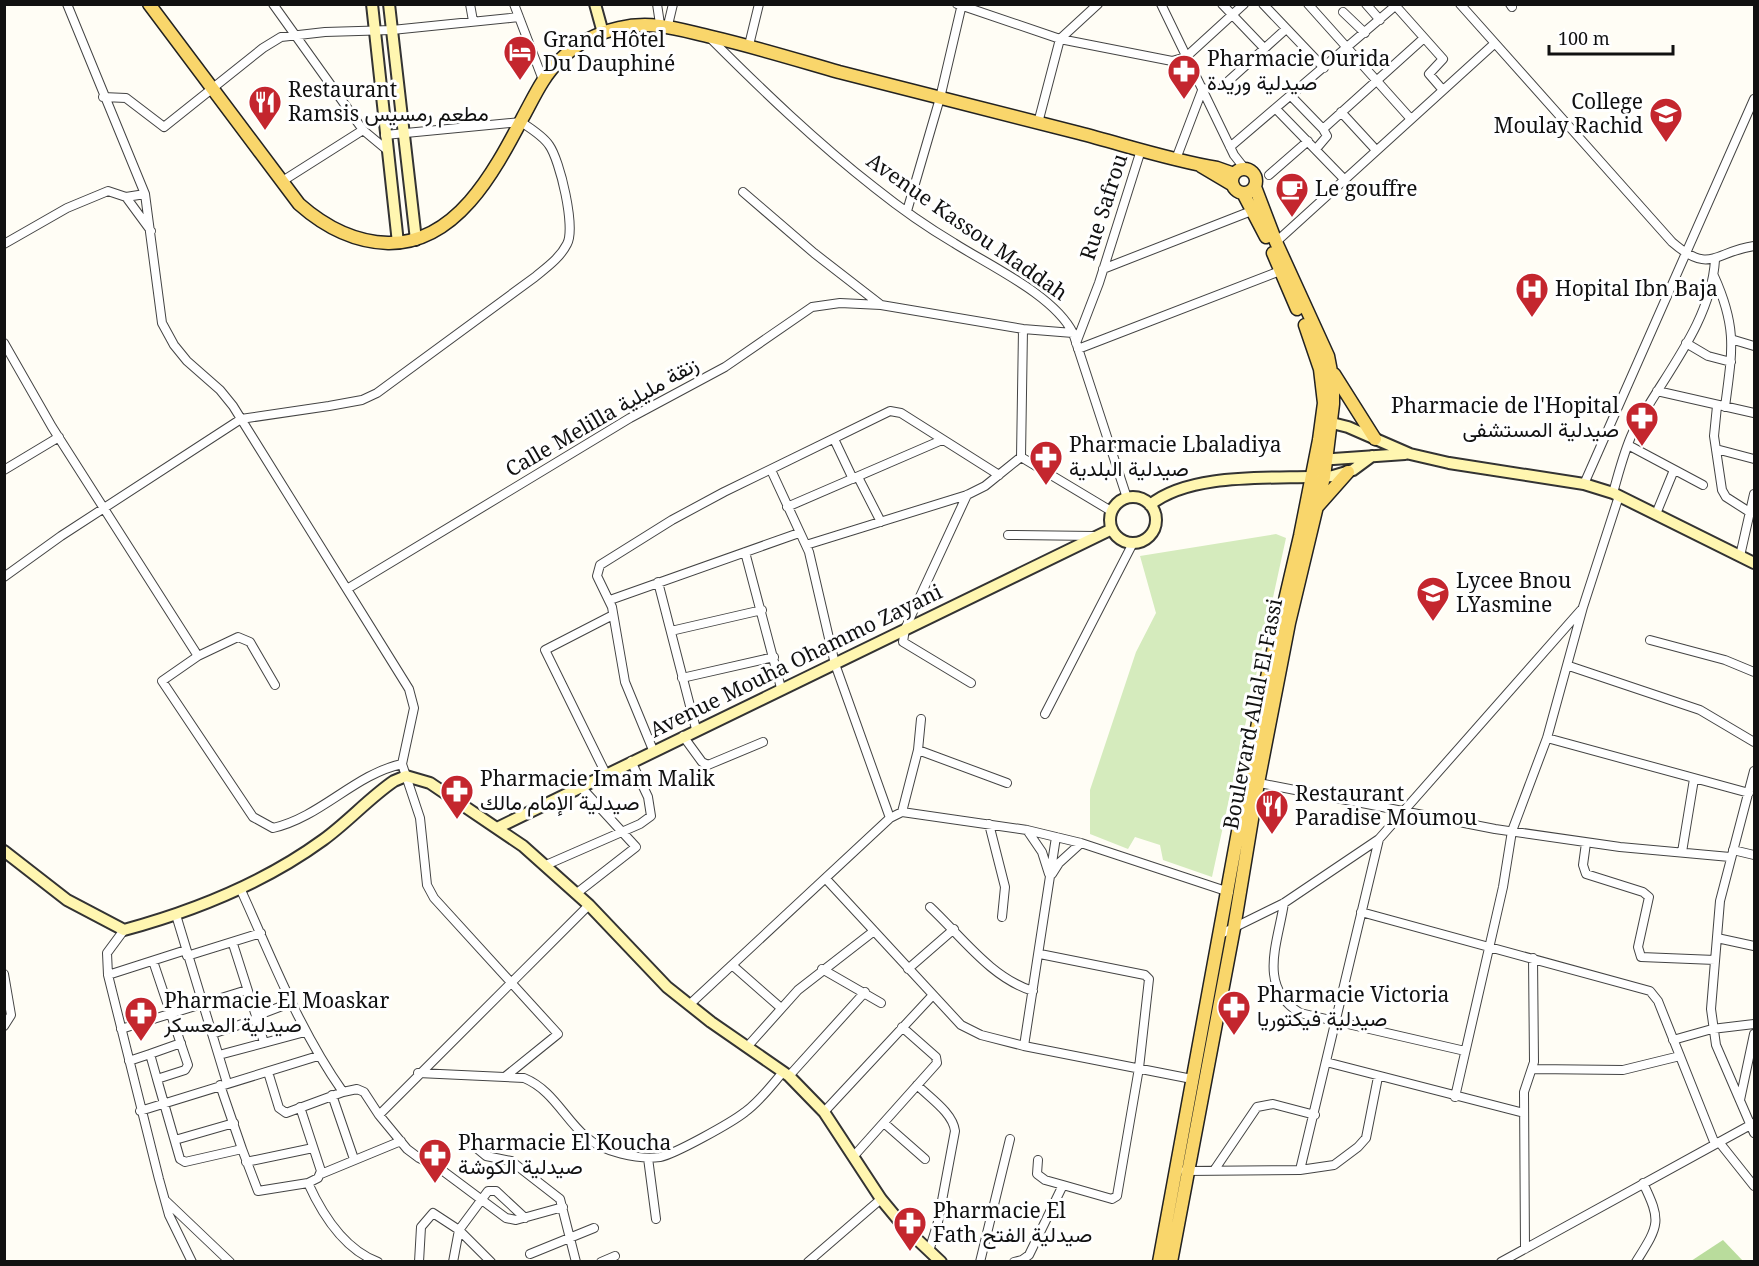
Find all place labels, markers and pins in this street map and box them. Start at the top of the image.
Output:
place label: Grand Hôtel Du Dauphiné [543,25,675,77]
hotel icon: Grand Hôtel Du Dauphiné [502,34,538,81]
place label: Pharmacie Ourida صيدلية وريدة [1207,44,1390,96]
pharmacy icon: Pharmacie Ourida صيدلية وريدة [1166,53,1202,100]
place label: Restaurant Ramsis مطعم رمسيس [288,75,489,128]
restaurant icon: Restaurant Ramsis مطعم رمسيس [247,84,283,131]
place label: College Moulay Rachid [1494,87,1643,139]
school or university icon: College Moulay Rachid [1648,96,1684,143]
cafe icon: Le gouffre [1274,171,1310,218]
place label: Le gouffre [1315,174,1418,202]
hospital icon: Hopital Ibn Baja [1514,271,1550,318]
place label: Hopital Ibn Baja [1555,274,1718,302]
place label: Pharmacie de l'Hopital صيدلية المستشفى [1391,391,1619,443]
pharmacy icon: Pharmacie de l'Hopital صيدلية المستشفى [1624,400,1660,447]
place label: Pharmacie Lbaladiya صيدلية البلدية [1069,430,1282,482]
pharmacy icon: Pharmacie Lbaladiya صيدلية البلدية [1028,439,1064,486]
place label: Lycee Bnou LYasmine [1456,566,1571,618]
school or university icon: Lycee Bnou LYasmine [1415,575,1451,622]
place label: Pharmacie Imam Malik صيدلية الإمام مالك [480,764,716,817]
pharmacy icon: Pharmacie Imam Malik صيدلية الإمام مالك [439,773,475,820]
place label: Restaurant Paradise Moumou [1295,779,1477,831]
restaurant icon: Restaurant Paradise Moumou [1254,788,1290,835]
place label: Pharmacie Victoria صيدلية فيكتوريا [1257,980,1449,1032]
place label: Pharmacie El Moaskar صيدلية المعسكر [163,986,389,1038]
pharmacy icon: Pharmacie Victoria صيدلية فيكتوريا [1216,989,1252,1036]
pharmacy icon: Pharmacie El Moaskar صيدلية المعسكر [123,995,159,1042]
place label: Pharmacie El Koucha صيدلية الكوشة [458,1128,671,1180]
pharmacy icon: Pharmacie El Koucha صيدلية الكوشة [417,1137,453,1184]
place label: Pharmacie El Fath صيدلية الفتح [933,1196,1092,1249]
pharmacy icon: Pharmacie El Fath صيدلية الفتح [892,1205,928,1252]

